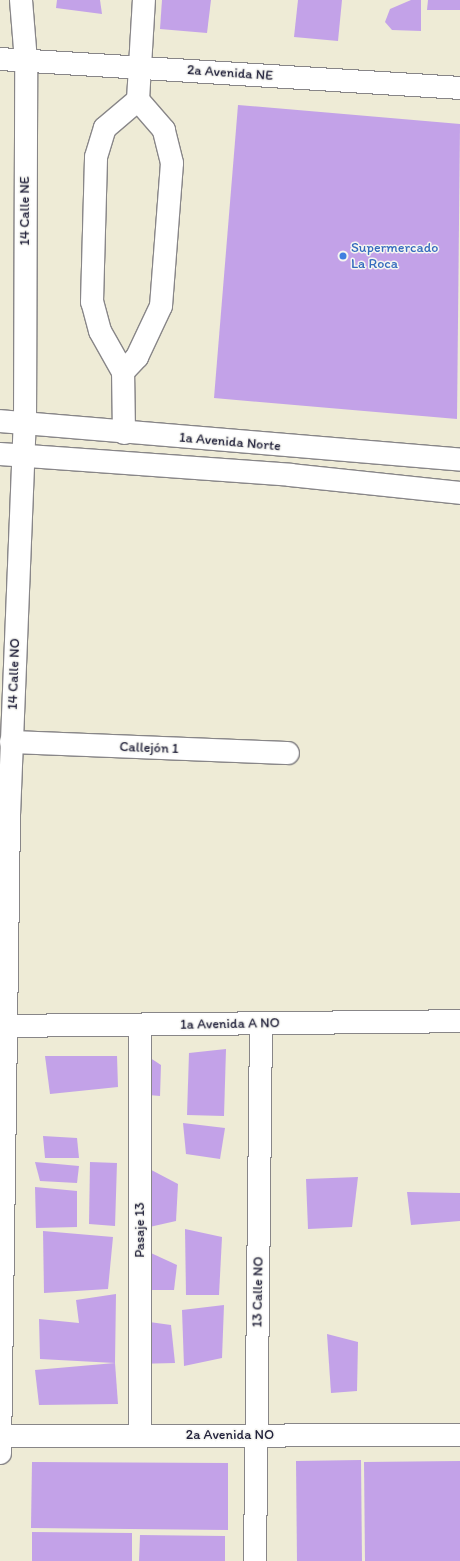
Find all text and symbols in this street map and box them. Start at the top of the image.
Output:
street label: 2a Avenida NE [187,62,273,84]
street label: 14 Calle NE [17,176,33,246]
place label: Supermercado La Roca [351,240,438,272]
marker: Supermercado La Roca [338,251,348,261]
street label: 1a Avenida Norte [178,429,282,455]
street label: 14 Calle NO [4,638,24,710]
street label: Callejón 1 [119,739,179,757]
street label: 1a Avenida A NO [180,1015,280,1033]
street label: Pasaje 13 [132,1202,148,1258]
street label: 13 Calle NO [249,1256,267,1328]
street label: 2a Avenida NO [186,1427,274,1443]

